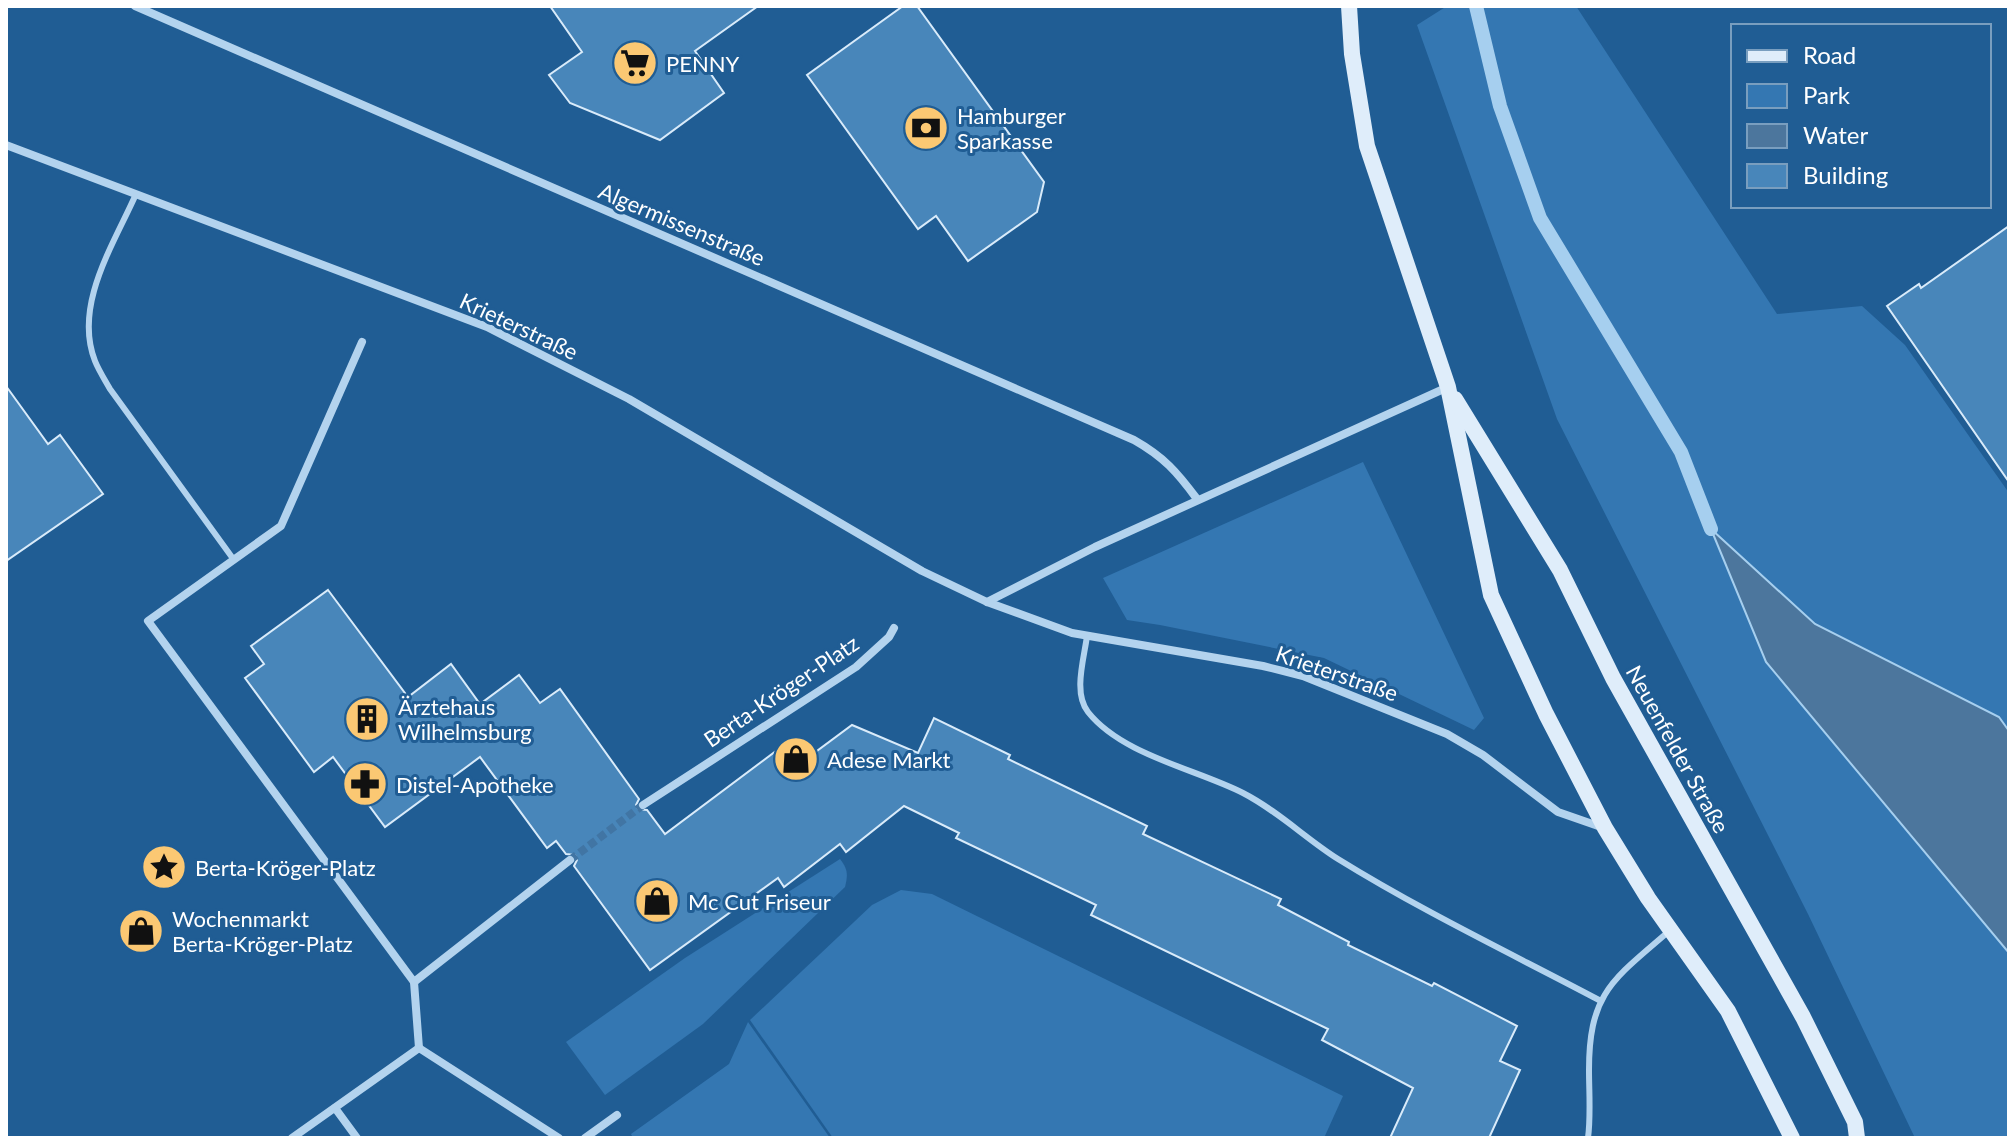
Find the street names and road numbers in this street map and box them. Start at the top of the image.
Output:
street label: Algermissenstraße [595,177,769,271]
street label: Krieterstraße [456,287,582,365]
street label: Berta-Kröger-Platz [699,629,864,753]
street label: Krieterstraße [1272,640,1402,706]
street label: Neuenfelder Straße [1621,660,1735,838]

